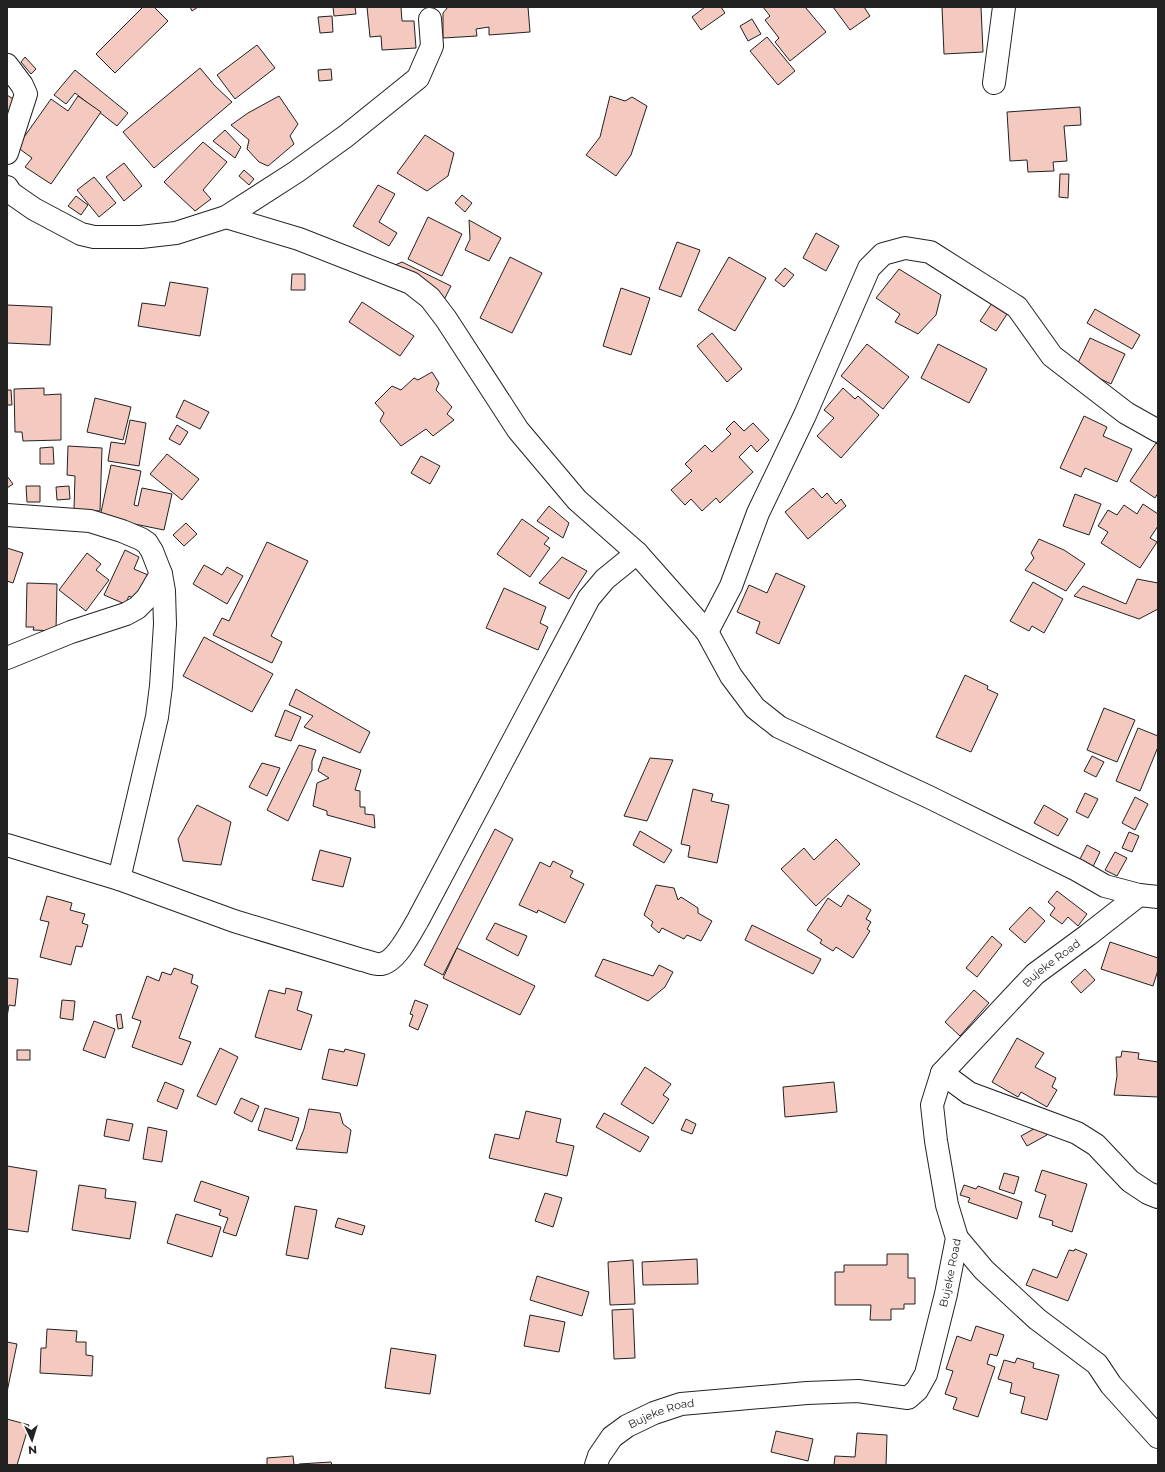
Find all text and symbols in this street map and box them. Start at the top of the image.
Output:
street label: Bujeke Road [1019,936,1083,990]
street label: Bujeke Road [936,1237,964,1309]
street label: Bujeke Road [626,1396,695,1432]
north arrow [12,1420,52,1460]
text: N [28,1443,38,1457]

